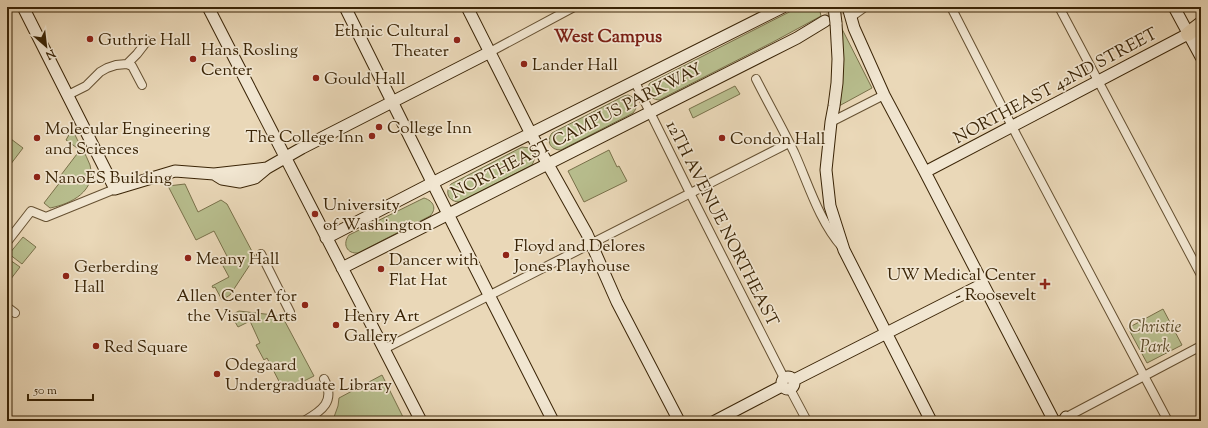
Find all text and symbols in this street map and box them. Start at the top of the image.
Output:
place label: Ethnic Cultural Theater [334,20,450,64]
street label: NORTHEAST 42ND STREET [950,23,1162,151]
district label: West Campus [554,25,662,51]
north arrow [26,26,66,66]
place label: Guthrie Hall [98,29,191,53]
marker: Guthrie Hall [85,34,95,44]
marker: Ethnic Cultural Theater [452,35,462,45]
place label: Hans Rosling Center [201,39,298,83]
text: N [42,44,59,63]
marker: Hans Rosling Center [188,54,198,64]
place label: Lander Hall [532,54,618,78]
street label: NORTHEAST CAMPUS PARKWAY [447,58,707,206]
marker: Lander Hall [519,59,529,69]
place label: Gould Hall [324,68,406,92]
marker: Gould Hall [311,73,321,83]
place label: College Inn [387,117,472,141]
street label: 12TH AVENUE NORTHEAST [659,117,784,331]
place label: Molecular Engineering and Sciences [45,118,210,162]
marker: College Inn [374,122,384,132]
place label: The College Inn [246,126,364,150]
place label: Condon Hall [730,128,826,152]
marker: The College Inn [367,131,377,141]
marker: Molecular Engineering and Sciences [32,133,42,143]
marker: Condon Hall [717,133,727,143]
place label: NanoES Building [45,167,172,191]
marker: NanoES Building [32,172,42,182]
place label: University of Washington [323,194,432,238]
marker: University of Washington [310,209,320,219]
place label: Floyd and Delores Jones Playhouse [513,235,646,279]
place label: Meany Hall [196,248,280,272]
place label: Dancer with Flat Hat [389,249,479,293]
marker: Floyd and Delores Jones Playhouse [501,250,511,260]
marker: Meany Hall [183,253,193,263]
place label: Gerberding Hall [74,256,158,300]
marker: Dancer with Flat Hat [376,264,386,274]
place label: UW Medical Center - Roosevelt [887,264,1037,308]
marker: Gerberding Hall [61,271,71,281]
marker: UW Medical Center - Roosevelt [1039,278,1051,290]
place label: Allen Center for the Visual Arts [176,285,298,329]
marker: Allen Center for the Visual Arts [300,300,310,310]
place label: Henry Art Gallery [344,305,420,349]
park label: Christie Park [1129,316,1182,360]
marker: Henry Art Gallery [331,320,341,330]
place label: Red Square [104,336,188,360]
marker: Red Square [91,341,101,351]
place label: Odegaard Undergraduate Library [225,354,393,398]
marker: Odegaard Undergraduate Library [212,369,222,379]
scale bar [28,376,93,402]
text: 50 m [33,382,57,400]

